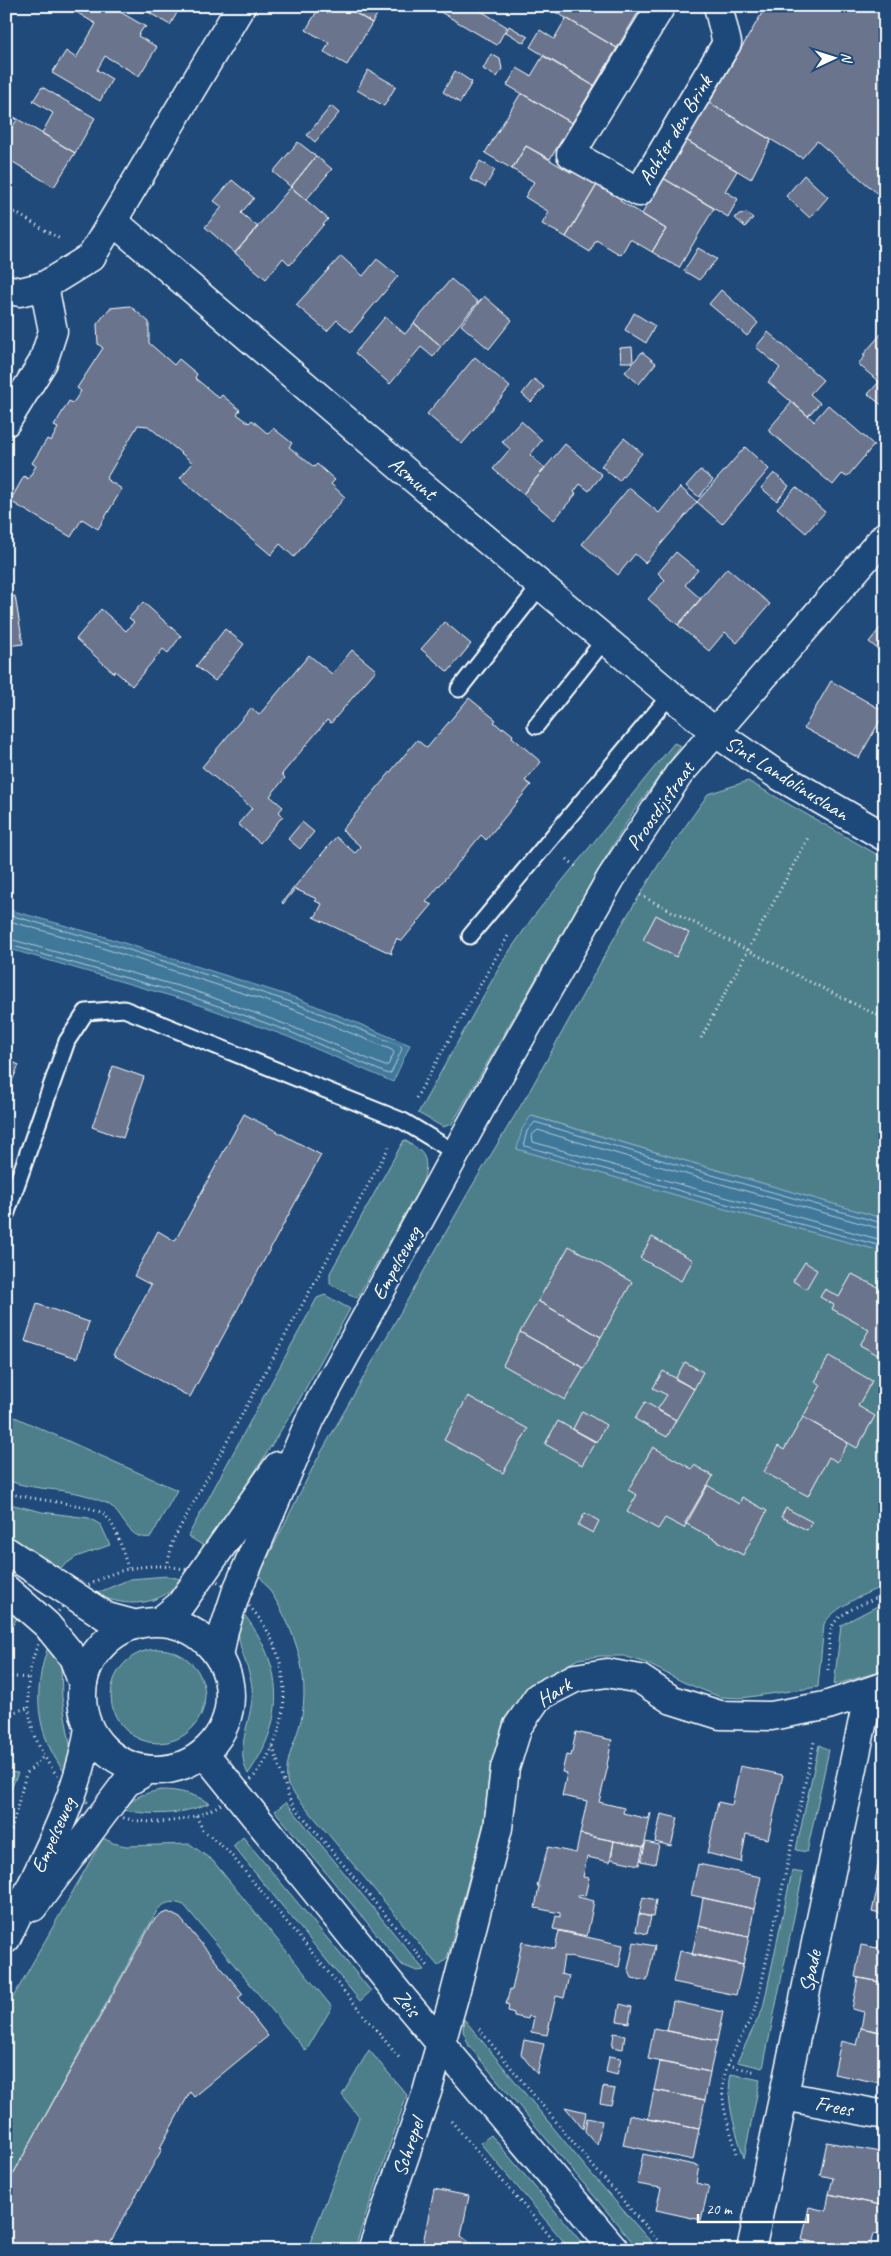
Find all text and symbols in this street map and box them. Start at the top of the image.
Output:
north arrow [808,32,858,82]
text: N [838,52,855,64]
street label: Achter den Brink [632,69,719,189]
street label: Asmunt [384,451,444,507]
street label: Sint Landolinuslaan [720,730,855,827]
street label: Proosdijstraat [620,755,701,855]
street label: Empelseweg [365,1220,428,1304]
street label: Hark [532,1671,577,1713]
street label: Empelseweg [25,1792,82,1877]
street label: Spade [793,1946,827,1994]
street label: Zeis [388,1984,427,2023]
street label: Frees [813,2090,857,2123]
street label: Schrepel [386,2111,431,2179]
scale bar [698,2191,808,2223]
text: 20 m [706,2200,733,2219]

